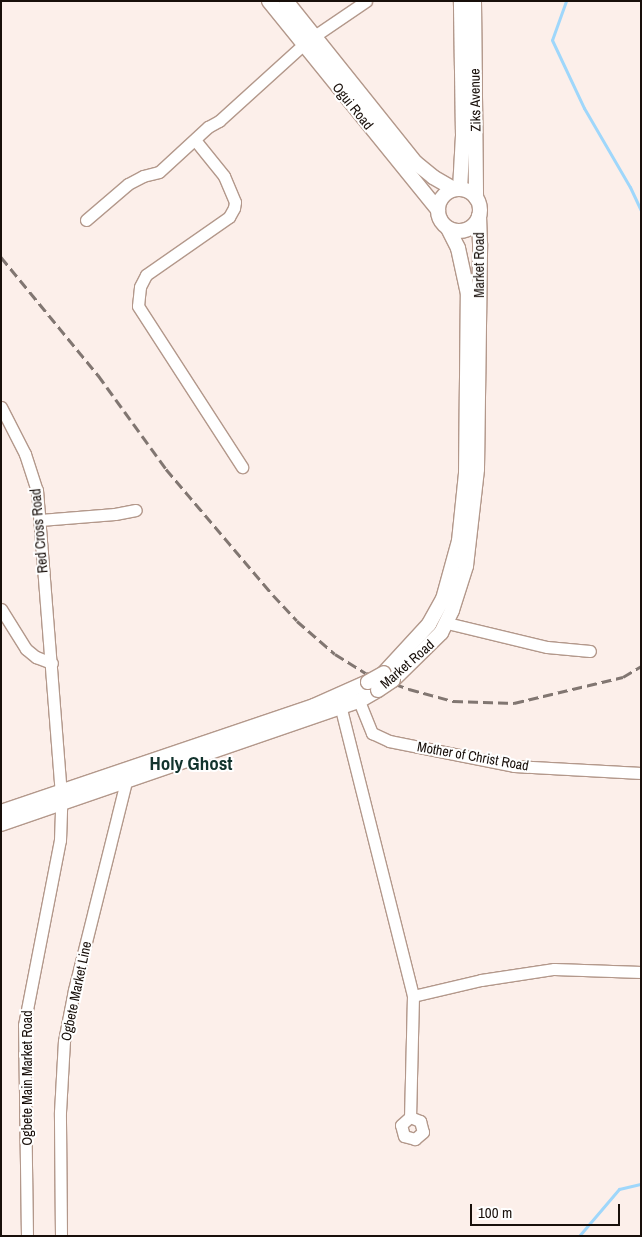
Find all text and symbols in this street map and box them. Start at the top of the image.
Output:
street label: Ziks Avenue [466,68,484,132]
street label: Ogui Road [329,79,377,133]
street label: Market Road [471,232,487,298]
street label: Red Cross Road [27,488,51,574]
street label: Market Road [377,636,437,692]
street label: Mother of Christ Road [416,738,530,774]
district label: Holy Ghost [149,753,233,775]
street label: Ogbete Market Line [57,940,95,1042]
street label: Ogbete Main Market Road [19,1010,35,1146]
scale bar [472,1194,622,1226]
text: 100 m [478,1202,512,1223]

